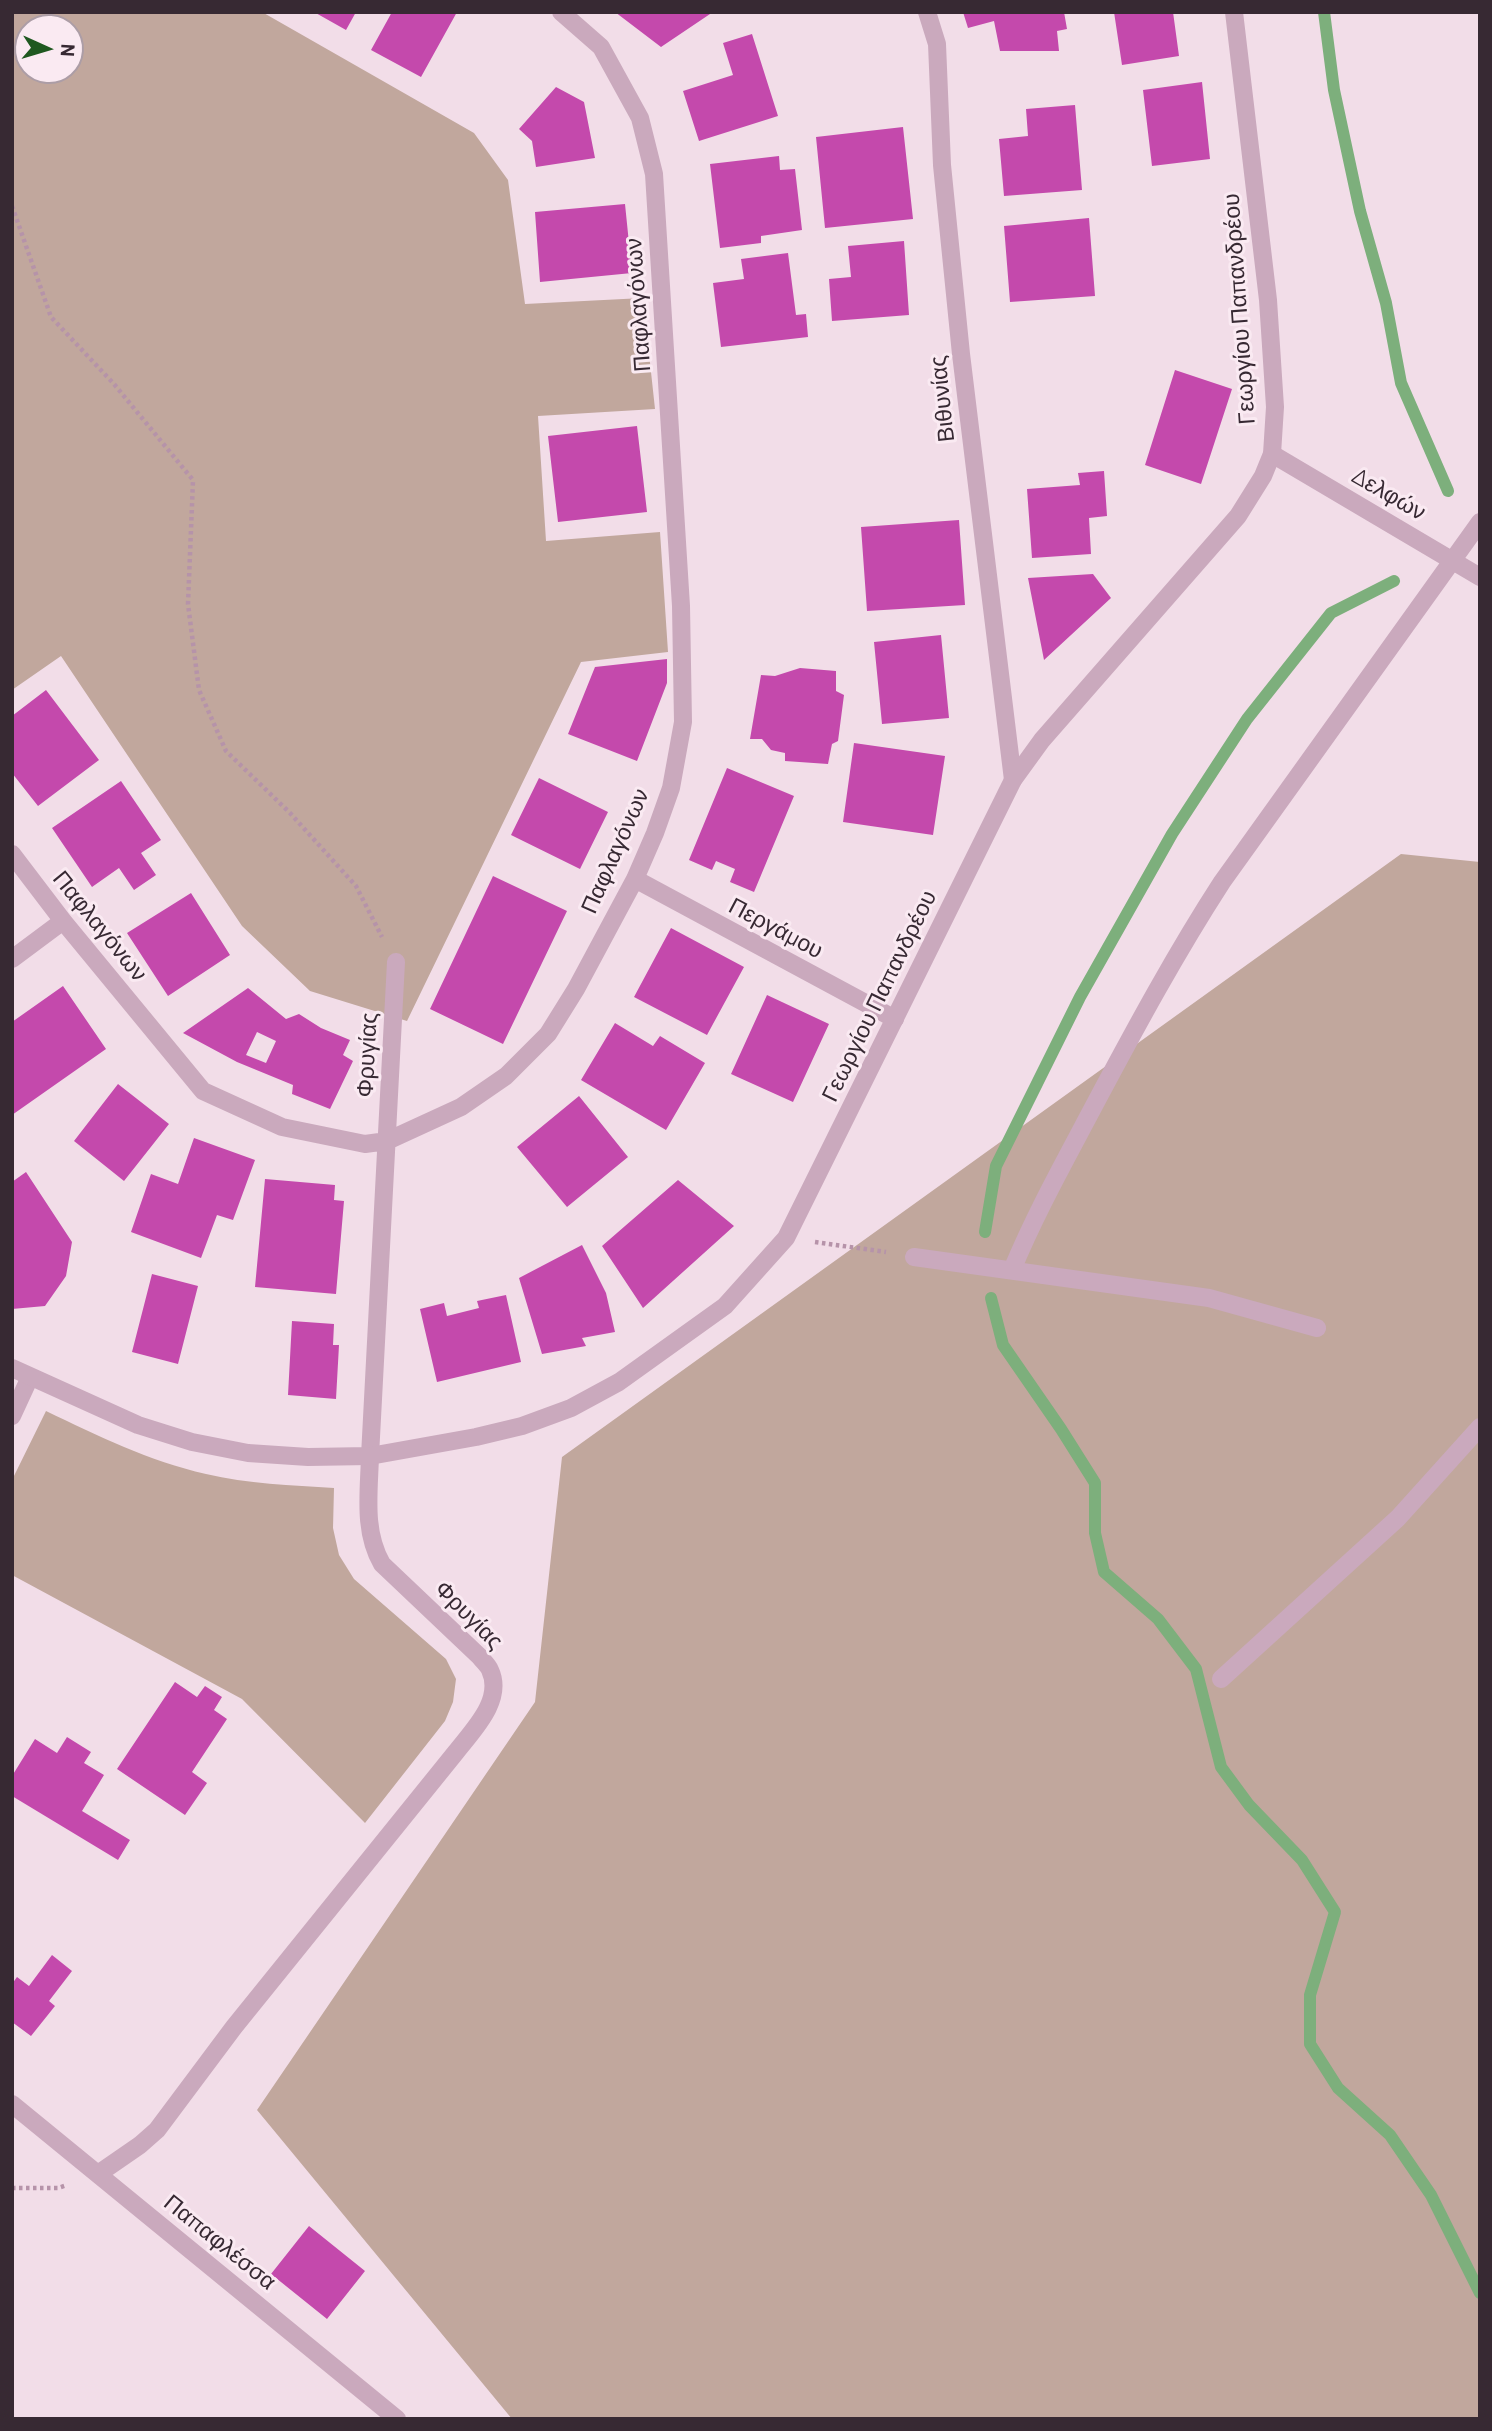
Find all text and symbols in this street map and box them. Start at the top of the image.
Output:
north arrow [14,14,84,84]
text: N [57,43,80,57]
street label: Γεωργίου Παπανδρέου [1217,193,1261,425]
street label: Παφλαγόνων [620,237,656,373]
street label: Βιθυνίας [924,354,960,444]
street label: Δελφών [1347,462,1431,526]
street label: Παφλαγόνων [575,784,655,918]
street label: Παφλαγόνων [47,865,153,987]
street label: Γεωργίου Παπανδρέου [816,886,942,1106]
street label: Περγάμου [724,892,828,964]
street label: Φρυγίας [351,1012,383,1098]
street label: Φρυγίας [429,1575,509,1655]
street label: Παπαφλέσσα [158,2188,282,2296]

